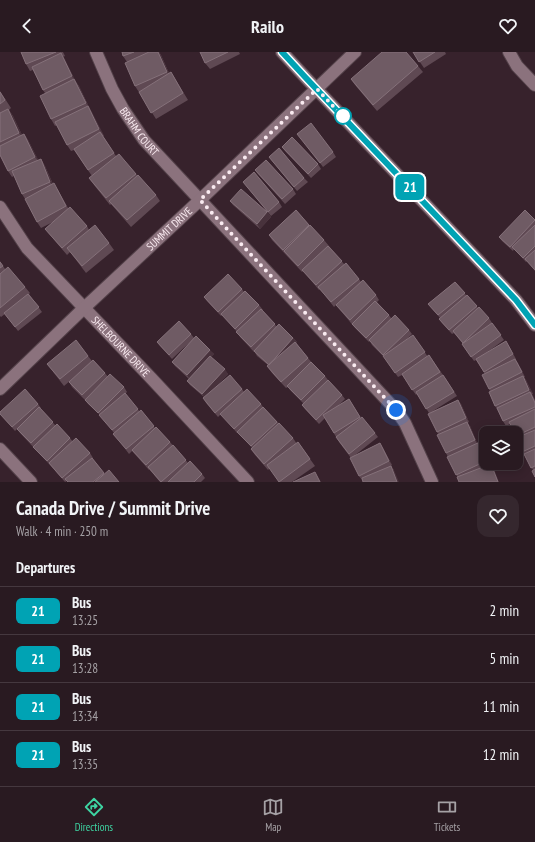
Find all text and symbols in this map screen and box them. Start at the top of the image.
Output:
icon: back [16,15,38,37]
text: Railo [251,15,284,38]
icon: heart [497,15,519,37]
street label: BRAHM COURT [117,105,162,159]
unlabelled marker [334,107,352,125]
line badge: 21 [392,174,428,200]
text: 21 [403,178,417,196]
street label: SUMMIT DRIVE [143,204,195,253]
street label: SHELBOURNE DRIVE [89,313,153,380]
your location [386,400,406,420]
map controls [479,426,523,470]
button: layers [479,426,523,470]
button: heart [477,495,519,537]
text: Canada Drive / Summit Drive [16,496,210,520]
text: Walk · 4 min · 250 m [16,523,108,540]
text: Departures [16,558,75,577]
text: Bus [72,593,91,612]
text: 2 min [489,601,519,620]
text: 21 [31,602,45,620]
text: 13:25 [72,612,98,629]
text: Bus [72,641,91,660]
text: 5 min [489,649,519,668]
text: 21 [31,650,45,668]
text: 13:28 [72,660,98,677]
text: Bus [72,689,91,708]
text: 11 min [483,697,519,716]
text: 21 [31,698,45,716]
text: 13:34 [72,708,98,725]
text: Bus [72,737,91,756]
text: 12 min [483,745,519,764]
text: 21 [31,746,45,764]
text: 13:35 [72,756,98,773]
tab: Directions [75,796,113,834]
tab: Map [262,796,284,834]
tab: Tickets [434,796,460,834]

